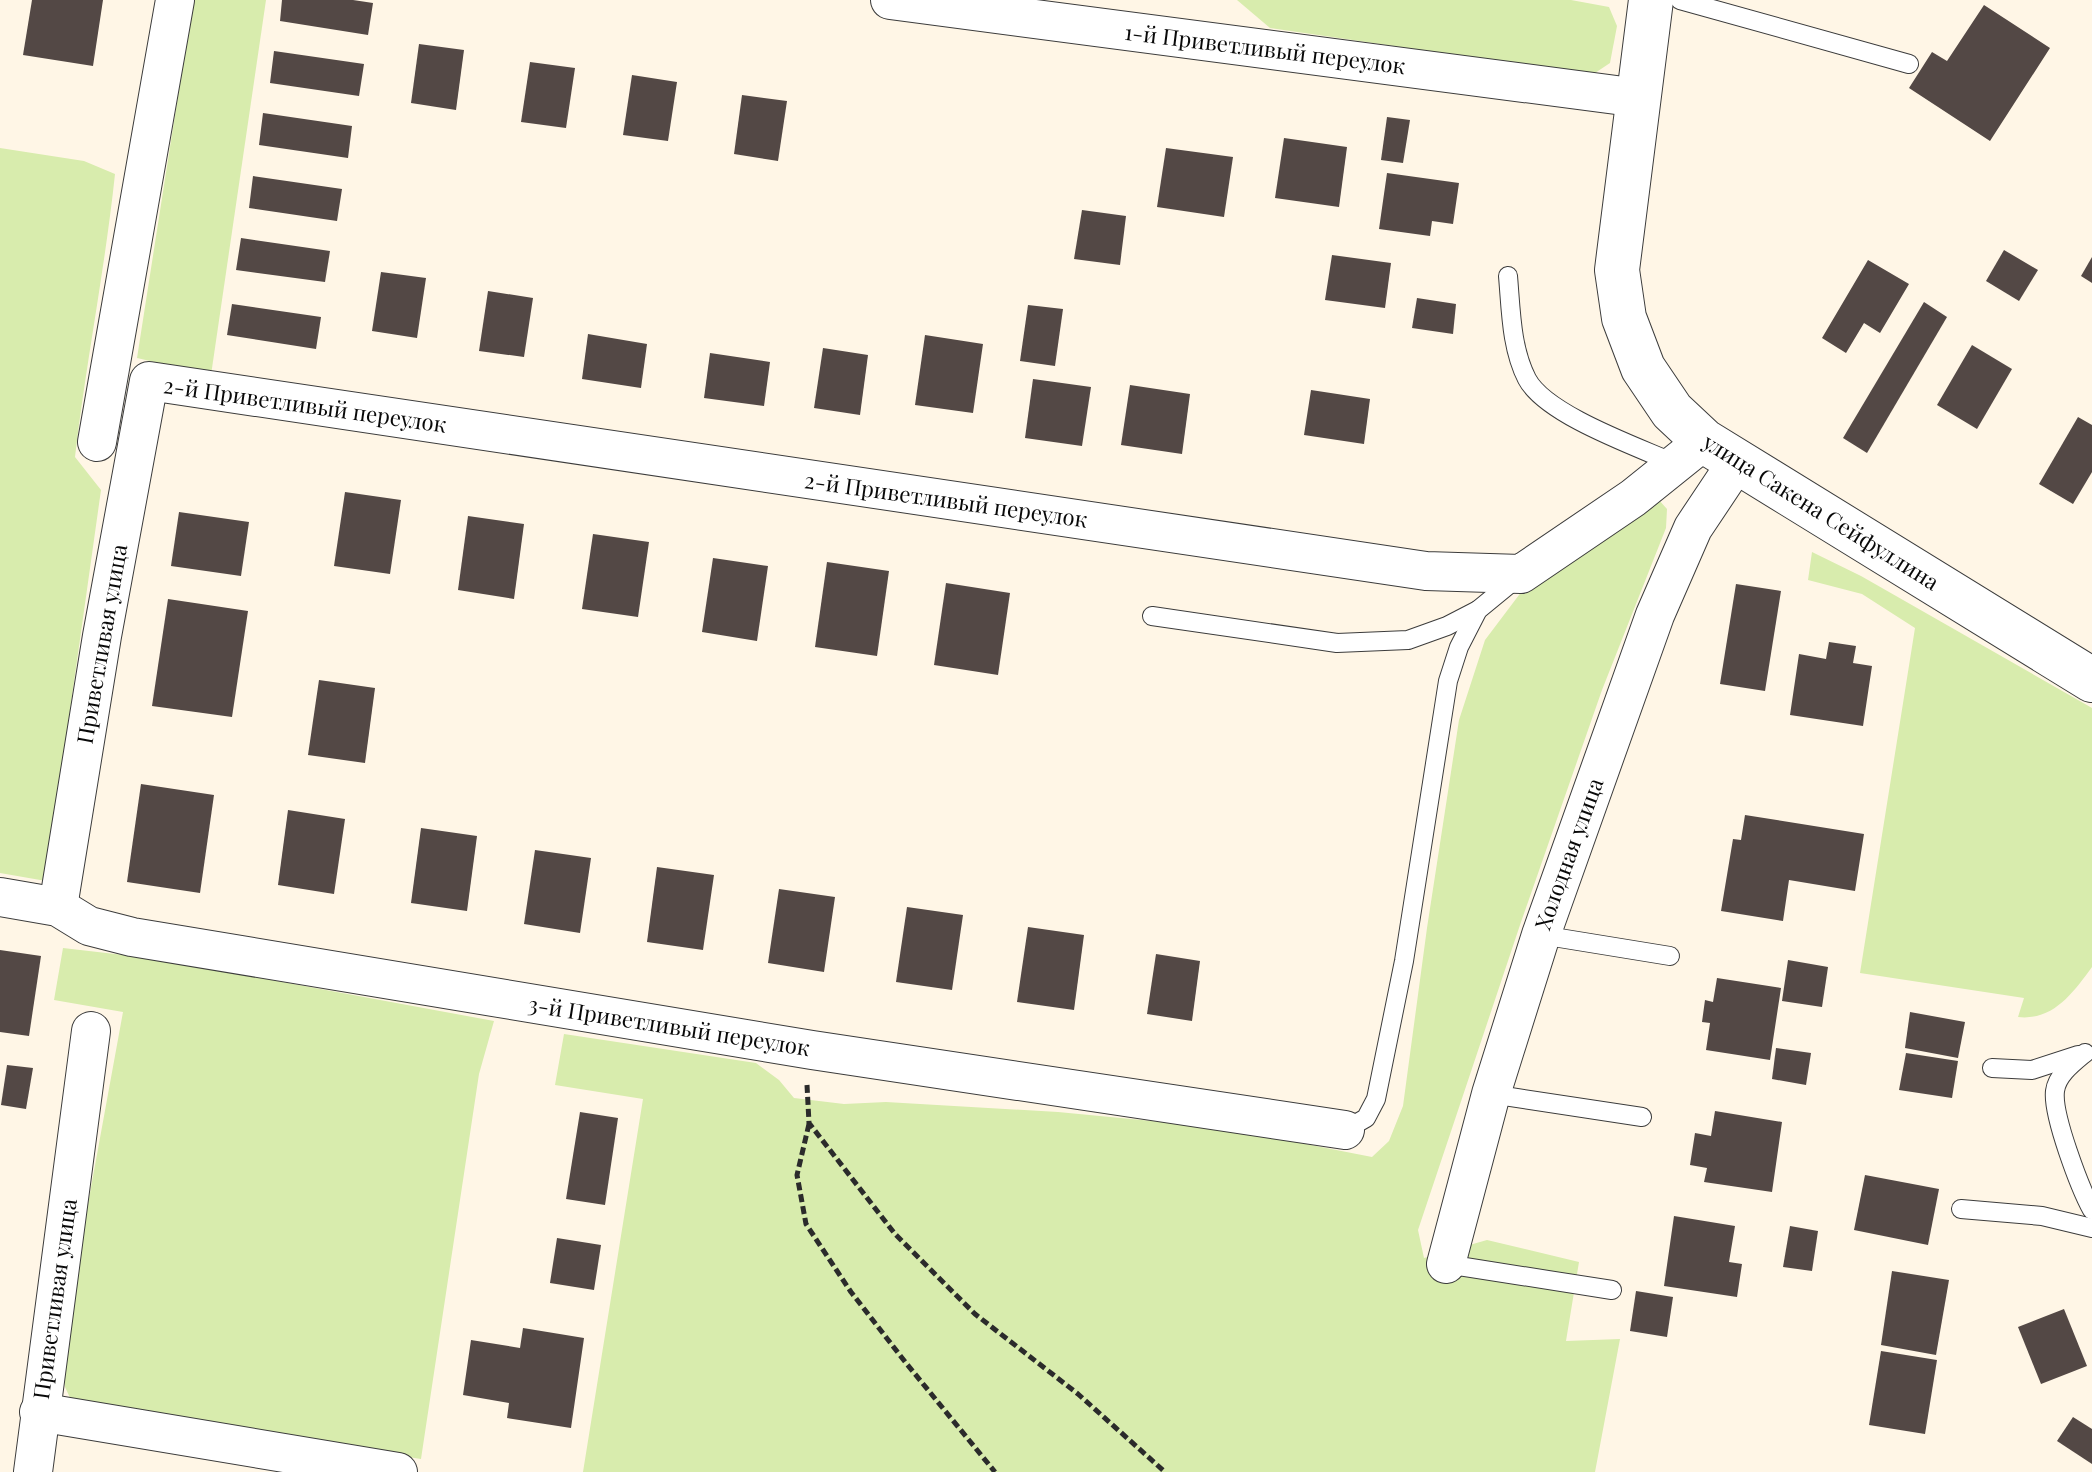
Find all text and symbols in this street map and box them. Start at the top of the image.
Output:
street label: 1-й Приветливый переулок [1123,16,1408,80]
street label: 2-й Приветливый переулок [162,369,449,439]
street label: улица Сакена Сейфуллина [1697,425,1945,596]
street label: 2-й Приветливый переулок [803,464,1090,534]
street label: Приветливая улица [69,542,133,746]
street label: Холодная улица [1527,774,1609,934]
street label: 3-й Приветливый переулок [526,988,813,1062]
street label: Приветливая улица [25,1197,83,1401]

